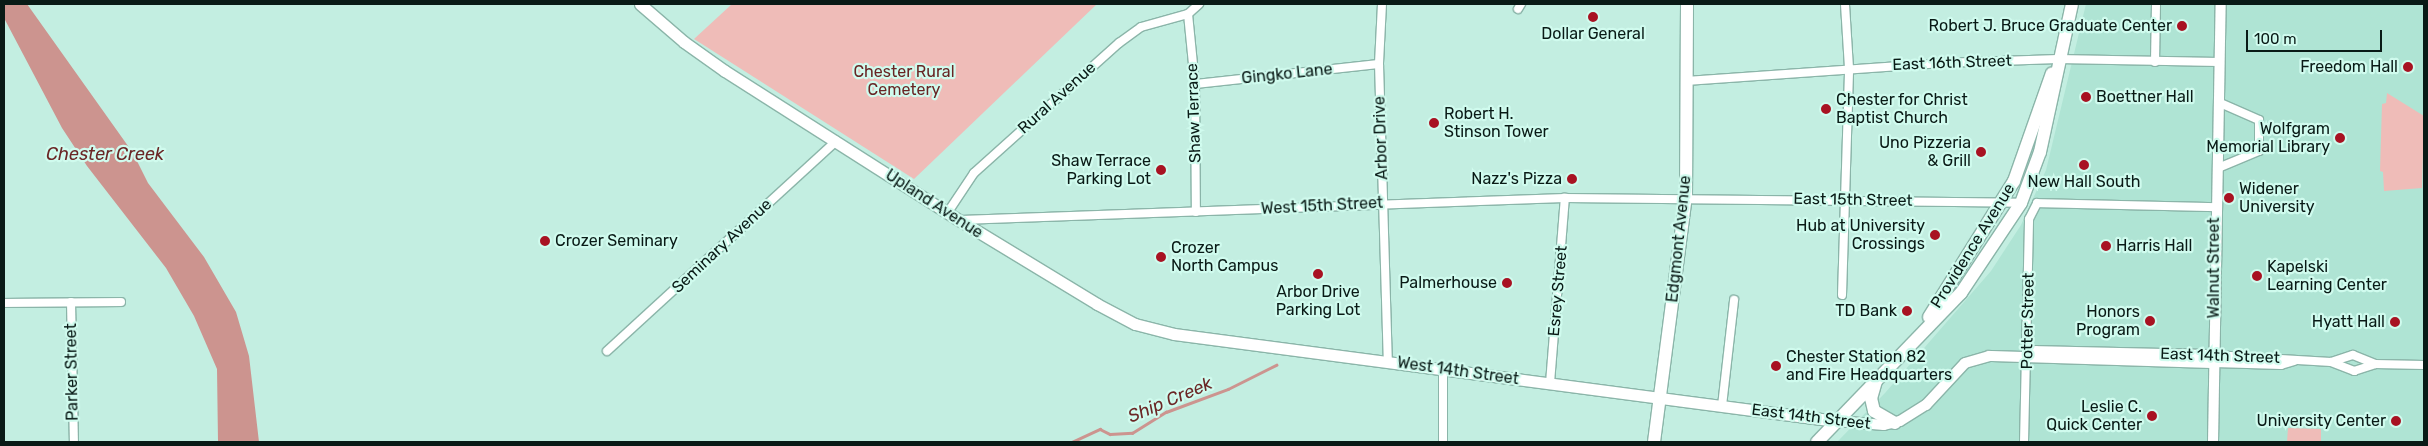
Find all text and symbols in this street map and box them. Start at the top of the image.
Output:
marker: Dollar General [1587,11,1599,23]
place label: Robert J. Bruce Graduate Center [1929,16,2172,36]
marker: Robert J. Bruce Graduate Center [2176,20,2188,32]
scale bar [2248,20,2384,52]
place label: Dollar General [1541,24,1645,44]
text: 100 m [2254,30,2296,48]
street label: East 16th Street [1892,51,2012,75]
place label: Freedom Hall [2300,57,2398,77]
street label: Rural Avenue [1014,58,1100,138]
street label: Gingko Lane [1241,60,1333,88]
marker: Freedom Hall [2402,61,2414,73]
park label: Chester Rural Cemetery [853,62,955,100]
street label: Shaw Terrace [1183,62,1205,164]
place label: Boettner Hall [2096,87,2194,107]
place label: Chester for Christ Baptist Church [1836,90,1969,128]
marker: Boettner Hall [2080,91,2092,103]
street label: Arbor Drive [1370,96,1392,180]
marker: Chester for Christ Baptist Church [1820,103,1832,115]
place label: Robert H. Stinson Tower [1444,104,1549,142]
marker: Robert H. Stinson Tower [1428,117,1440,129]
place label: Wolfgram Memorial Library [2206,119,2330,157]
marker: Wolfgram Memorial Library [2334,132,2346,144]
place label: Uno Pizzeria & Grill [1879,133,1971,171]
water label: Chester Creek [46,143,164,165]
marker: Uno Pizzeria & Grill [1975,146,1987,158]
place label: Shaw Terrace Parking Lot [1050,151,1151,189]
marker: New Hall South [2078,159,2090,171]
marker: Shaw Terrace Parking Lot [1155,164,1167,176]
street label: Upland Avenue [882,165,986,243]
place label: Nazz's Pizza [1471,169,1562,189]
place label: New Hall South [2027,172,2141,192]
marker: Nazz's Pizza [1566,173,1578,185]
street label: Edgmont Avenue [1663,174,1695,304]
place label: Widener University [2239,179,2315,217]
street label: Providence Avenue [1927,180,2019,312]
street label: East 15th Street [1793,189,1913,211]
marker: Widener University [2223,192,2235,204]
street label: West 15th Street [1260,193,1384,219]
street label: Seminary Avenue [668,195,776,297]
place label: Hub at University Crossings [1796,216,1925,254]
street label: Walnut Street [2204,218,2224,318]
marker: Hub at University Crossings [1929,229,1941,241]
place label: Crozer Seminary [555,231,678,251]
marker: Crozer Seminary [539,235,551,247]
place label: Harris Hall [2116,236,2192,256]
place label: Crozer North Campus [1171,238,1278,276]
marker: Harris Hall [2100,240,2112,252]
street label: Esrey Street [1544,245,1572,337]
marker: Crozer North Campus [1155,251,1167,263]
place label: Kapelski Learning Center [2267,257,2387,295]
marker: Arbor Drive Parking Lot [1312,268,1324,280]
marker: Kapelski Learning Center [2251,270,2263,282]
street label: Potter Street [2018,272,2038,370]
place label: Palmerhouse [1399,273,1497,293]
marker: Palmerhouse [1501,277,1513,289]
place label: Arbor Drive Parking Lot [1276,282,1360,320]
place label: TD Bank [1835,301,1897,321]
place label: Honors Program [2076,302,2140,340]
marker: TD Bank [1901,305,1913,317]
place label: Hyatt Hall [2312,312,2385,332]
marker: Honors Program [2144,315,2156,327]
marker: Hyatt Hall [2389,316,2401,328]
street label: Parker Street [62,323,82,421]
street label: East 14th Street [2160,344,2280,368]
place label: Chester Station 82 and Fire Headquarters [1786,347,1952,385]
street label: West 14th Street [1396,353,1520,389]
marker: Chester Station 82 and Fire Headquarters [1770,360,1782,372]
water label: Ship Creek [1124,373,1216,427]
place label: Leslie C. Quick Center [2046,397,2142,435]
street label: East 14th Street [1750,400,1872,434]
marker: Leslie C. Quick Center [2146,410,2158,422]
place label: University Center [2256,411,2386,431]
marker: University Center [2390,415,2402,427]

